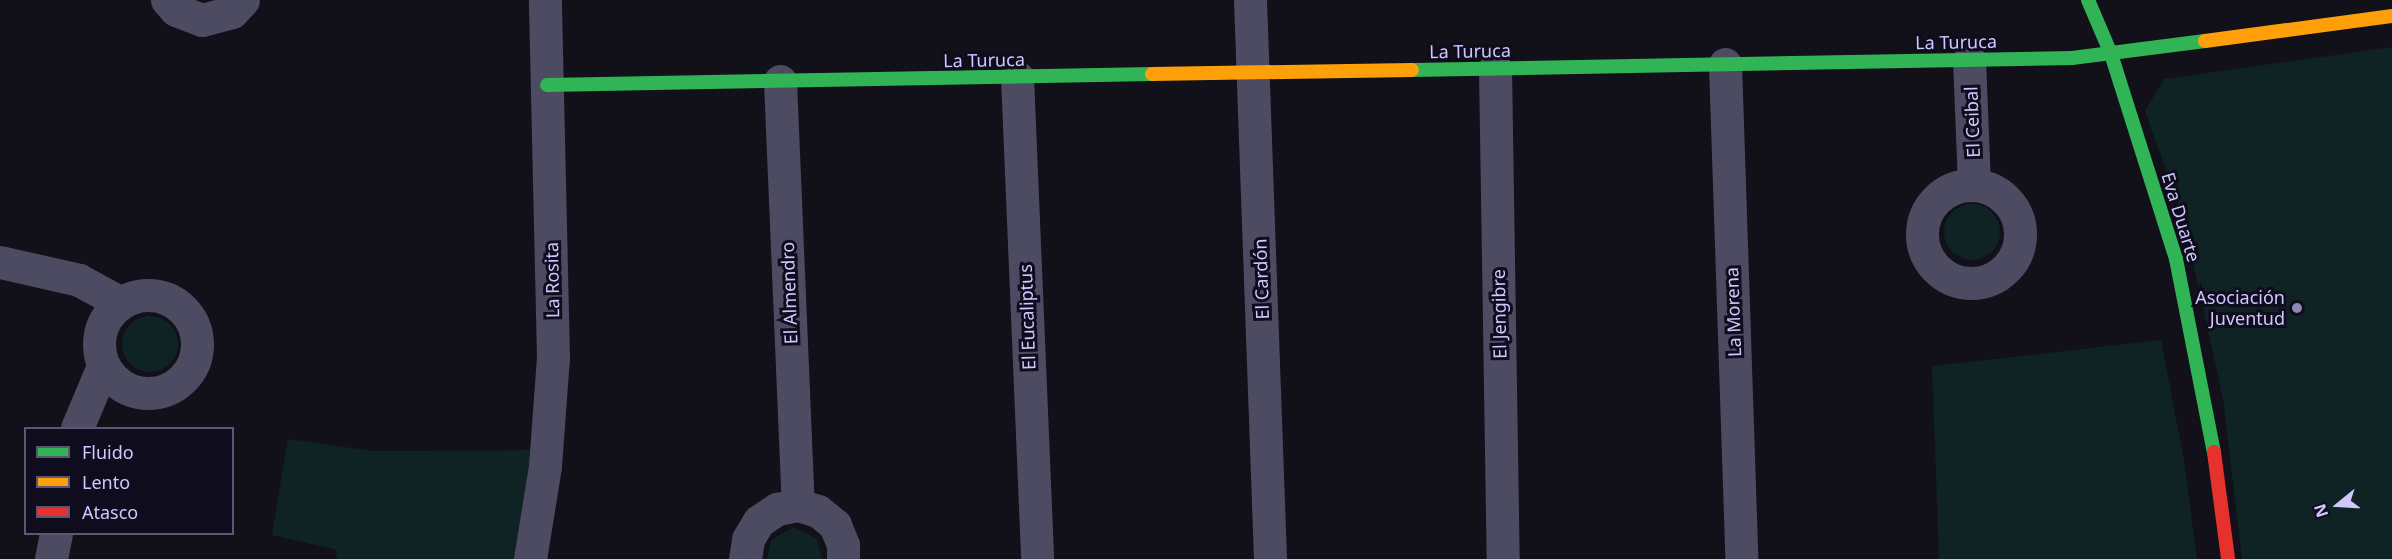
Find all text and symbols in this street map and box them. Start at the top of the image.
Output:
street label: La Turuca [1915,30,1997,54]
street label: La Turuca [1429,39,1511,63]
street label: La Turuca [943,48,1025,72]
street label: El Ceibal [1960,86,1984,158]
street label: Eva Duarte [2157,170,2205,264]
street label: El Cardón [1249,238,1273,320]
street label: El Almendro [776,241,802,345]
street label: La Rosita [541,242,563,318]
street label: El Eucaliptus [1014,264,1040,370]
street label: La Morena [1721,267,1745,357]
street label: El Jengibre [1487,269,1511,359]
place label: Asociación Juventud [2195,287,2285,330]
marker: Asociación Juventud [2290,301,2304,315]
legend [24,427,234,535]
text: Fluido [82,440,134,464]
text: Lento [82,470,130,494]
north arrow [2308,475,2368,535]
text: Atasco [82,500,138,524]
text: N [2308,501,2333,520]

